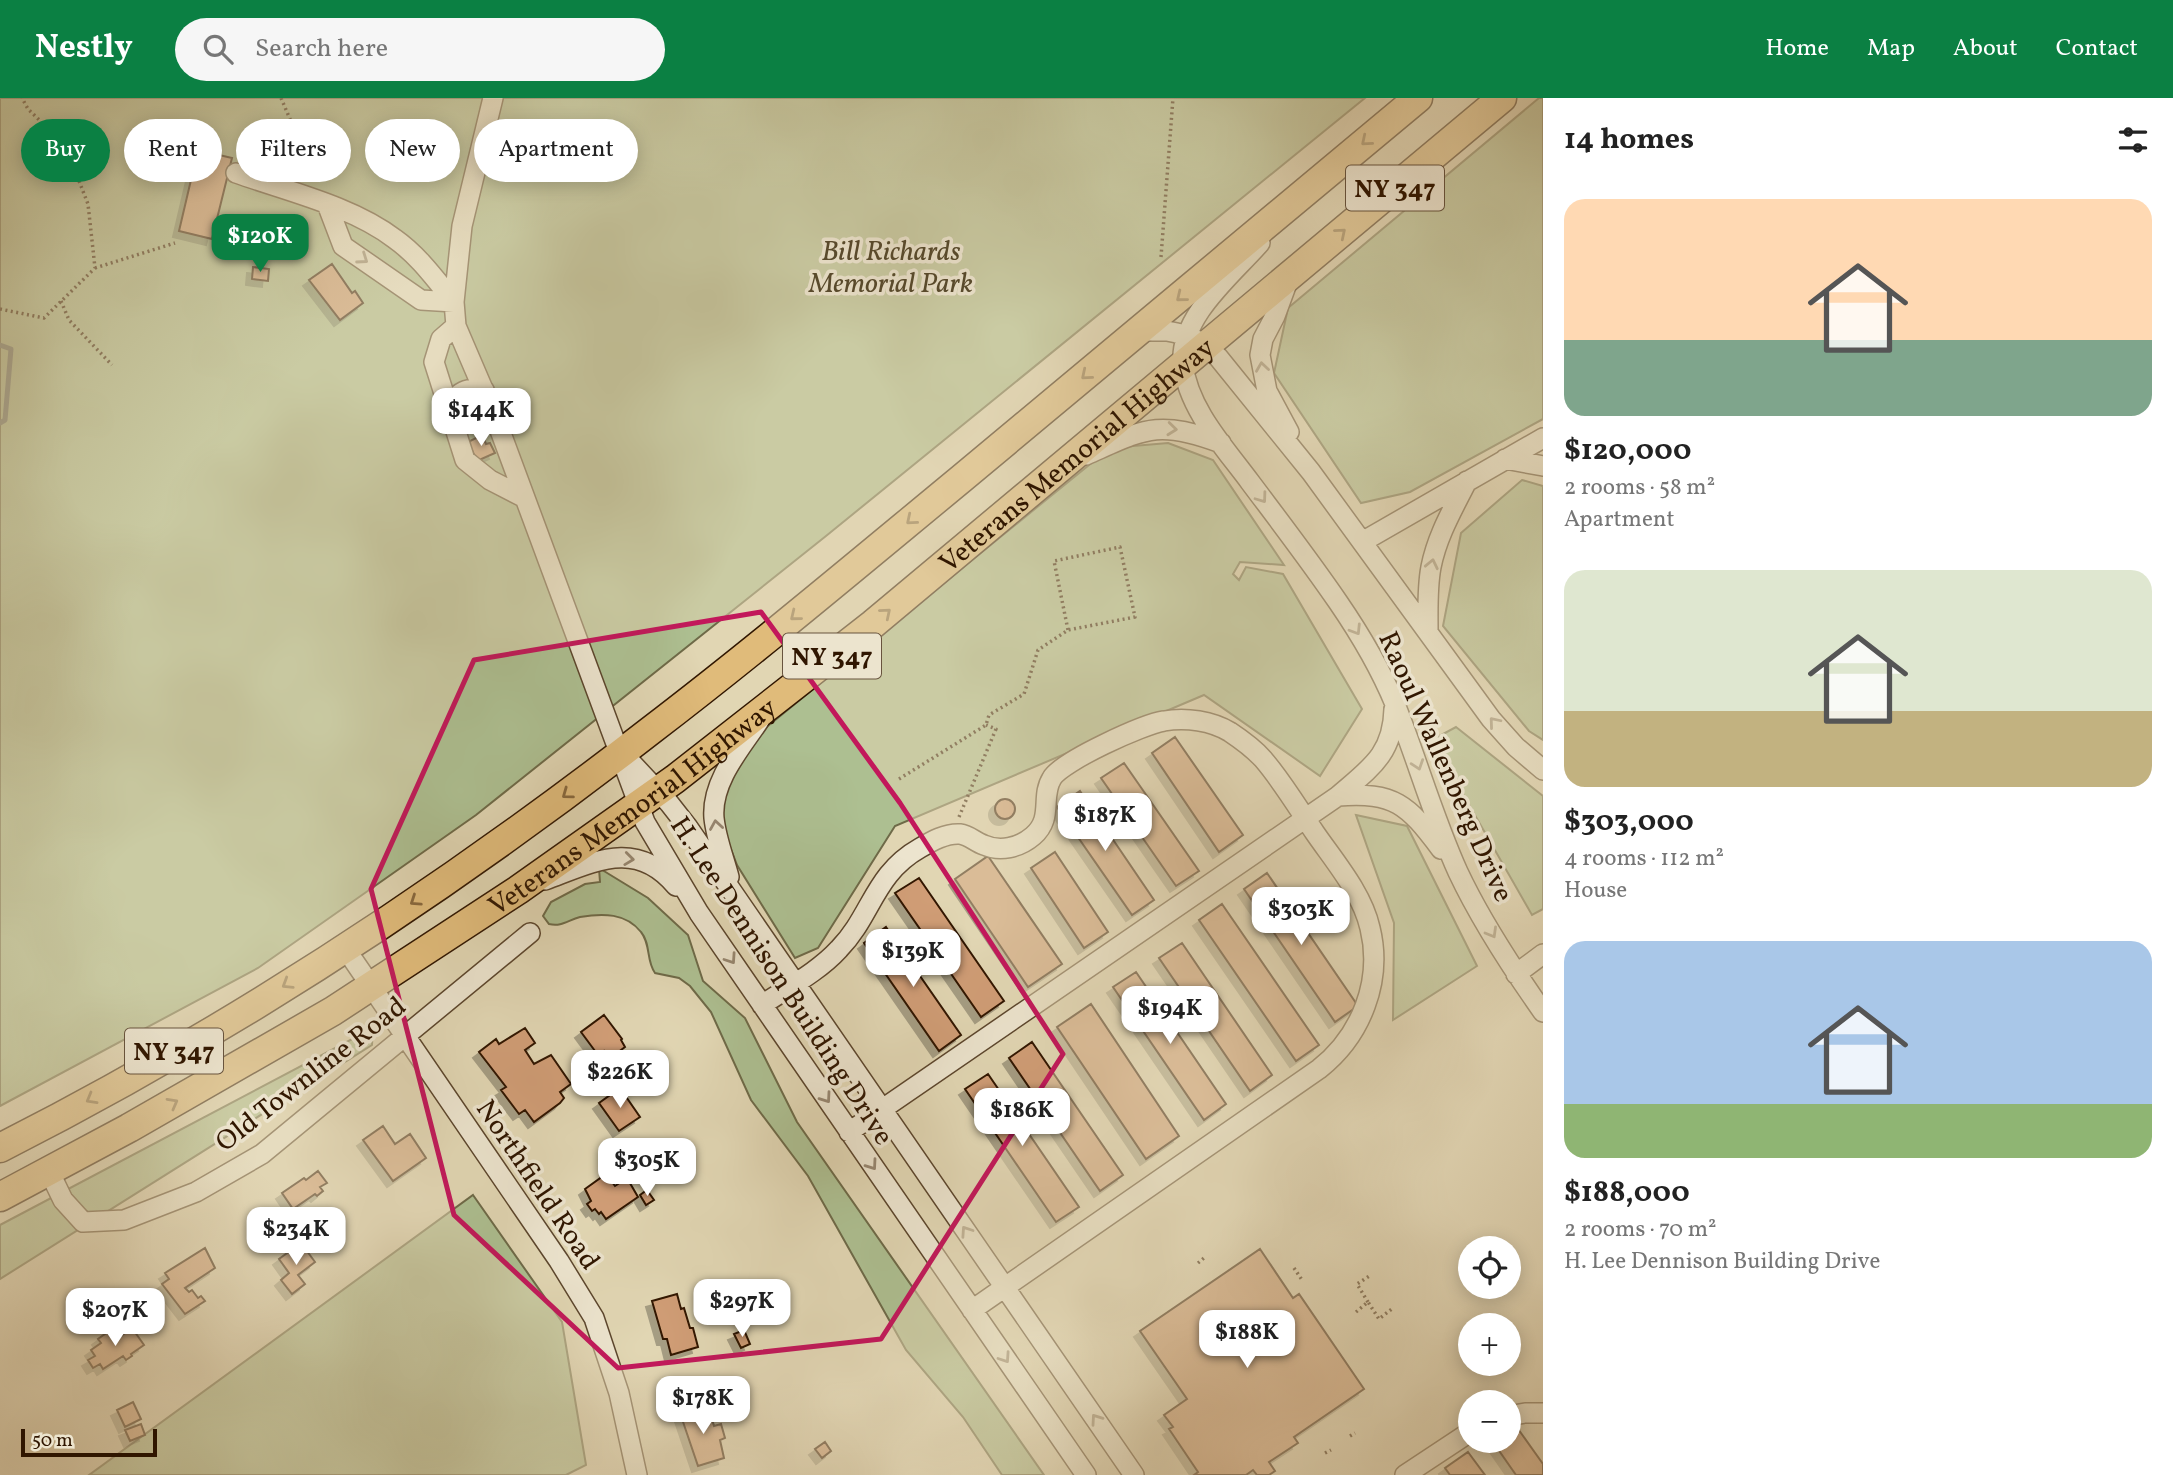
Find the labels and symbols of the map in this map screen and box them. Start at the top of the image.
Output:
one-way arrow [1361,133,1373,146]
road number: NY 347 [1346,166,1444,211]
pin: $120K [211,214,309,274]
one-way arrow [1333,229,1346,242]
park label: Bill Richards Memorial Park [808,233,973,304]
one-way arrow [355,251,368,263]
one-way arrow [1176,289,1189,301]
street label: Veterans Memorial Highway [931,329,1224,583]
one-way arrow [1254,361,1269,373]
one-way arrow [1082,367,1095,379]
pin: $144K [432,388,530,448]
one-way arrow [1166,422,1178,437]
one-way arrow [1253,490,1266,503]
one-way arrow [906,512,919,524]
one-way arrow [1423,558,1438,570]
one-way arrow [790,608,803,620]
one-way arrow [877,609,890,621]
one-way arrow [1348,623,1361,636]
street label: Raoul Wallenberg Drive [1367,626,1522,908]
road number: NY 347 [783,634,881,678]
street label: Veterans Memorial Highway [481,689,786,926]
one-way arrow [1490,718,1503,730]
one-way arrow [1410,759,1424,771]
one-way arrow [562,786,575,798]
pin: $187K [1056,794,1154,853]
street label: H. Lee Dennison Building Drive [660,809,902,1153]
one-way arrow [709,819,724,831]
one-way arrow [623,851,635,866]
pin: $303K [1252,888,1350,947]
one-way arrow [409,893,422,906]
one-way arrow [1484,925,1497,938]
pin: $139K [864,930,962,989]
one-way arrow [723,951,735,964]
one-way arrow [282,976,295,989]
pin: $194K [1121,986,1219,1046]
street label: Old Townline Road [208,988,415,1162]
road number: NY 347 [125,1028,223,1074]
pin: $226K [571,1051,669,1110]
pin: $186K [973,1088,1071,1148]
one-way arrow [818,1090,830,1103]
one-way arrow [85,1091,98,1104]
street label: Northfield Road [465,1093,608,1278]
one-way arrow [166,1098,179,1111]
pin: $305K [598,1138,696,1198]
one-way arrow [864,1157,876,1170]
pin: $234K [247,1208,345,1267]
one-way arrow [962,1226,974,1239]
pin: $297K [693,1280,791,1339]
pin: $207K [66,1288,164,1348]
pin: $188K [1198,1310,1296,1370]
one-way arrow [997,1350,1009,1363]
pin: $178K [654,1376,752,1436]
one-way arrow [1092,1414,1104,1427]
scale bar [21,1426,158,1458]

